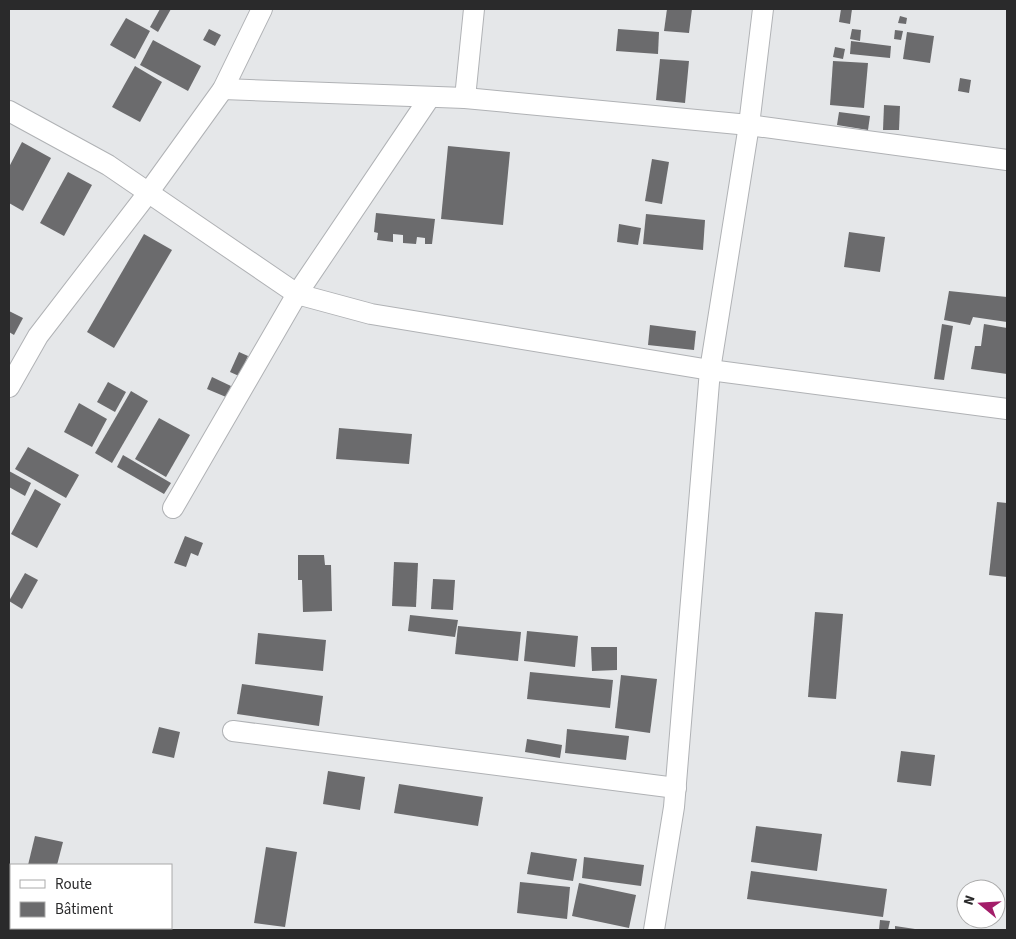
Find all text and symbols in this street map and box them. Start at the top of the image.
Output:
legend [10,864,172,929]
text: Route [55,874,92,895]
north arrow [956,879,1006,929]
text: N [959,893,981,908]
text: Bâtiment [55,899,113,920]

